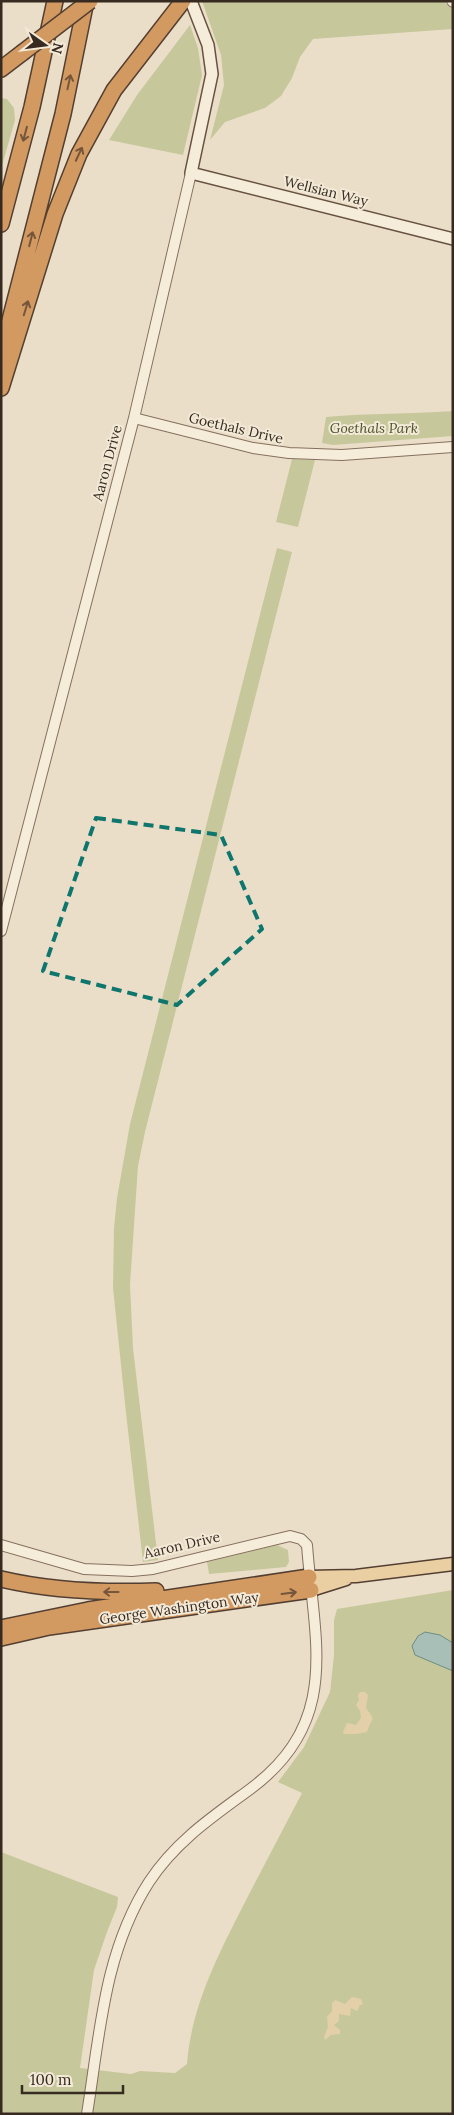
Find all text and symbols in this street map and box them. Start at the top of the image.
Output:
north arrow [20,20,70,70]
text: N [48,41,68,56]
one-way arrow [65,74,75,90]
one-way arrow [20,126,29,142]
one-way arrow [75,147,84,162]
street label: Wellsian Way [282,172,371,210]
one-way arrow [26,232,36,248]
one-way arrow [22,300,31,316]
street label: Goethals Drive [187,408,285,448]
park label: Goethals Park [330,419,418,437]
street label: Aaron Drive [88,423,126,504]
street label: Aaron Drive [141,1527,222,1563]
one-way arrow [103,1587,120,1597]
street label: George Washington Way [98,1588,260,1628]
one-way arrow [280,1588,296,1598]
scale bar [22,2062,124,2094]
text: 100 m [30,2070,71,2089]

